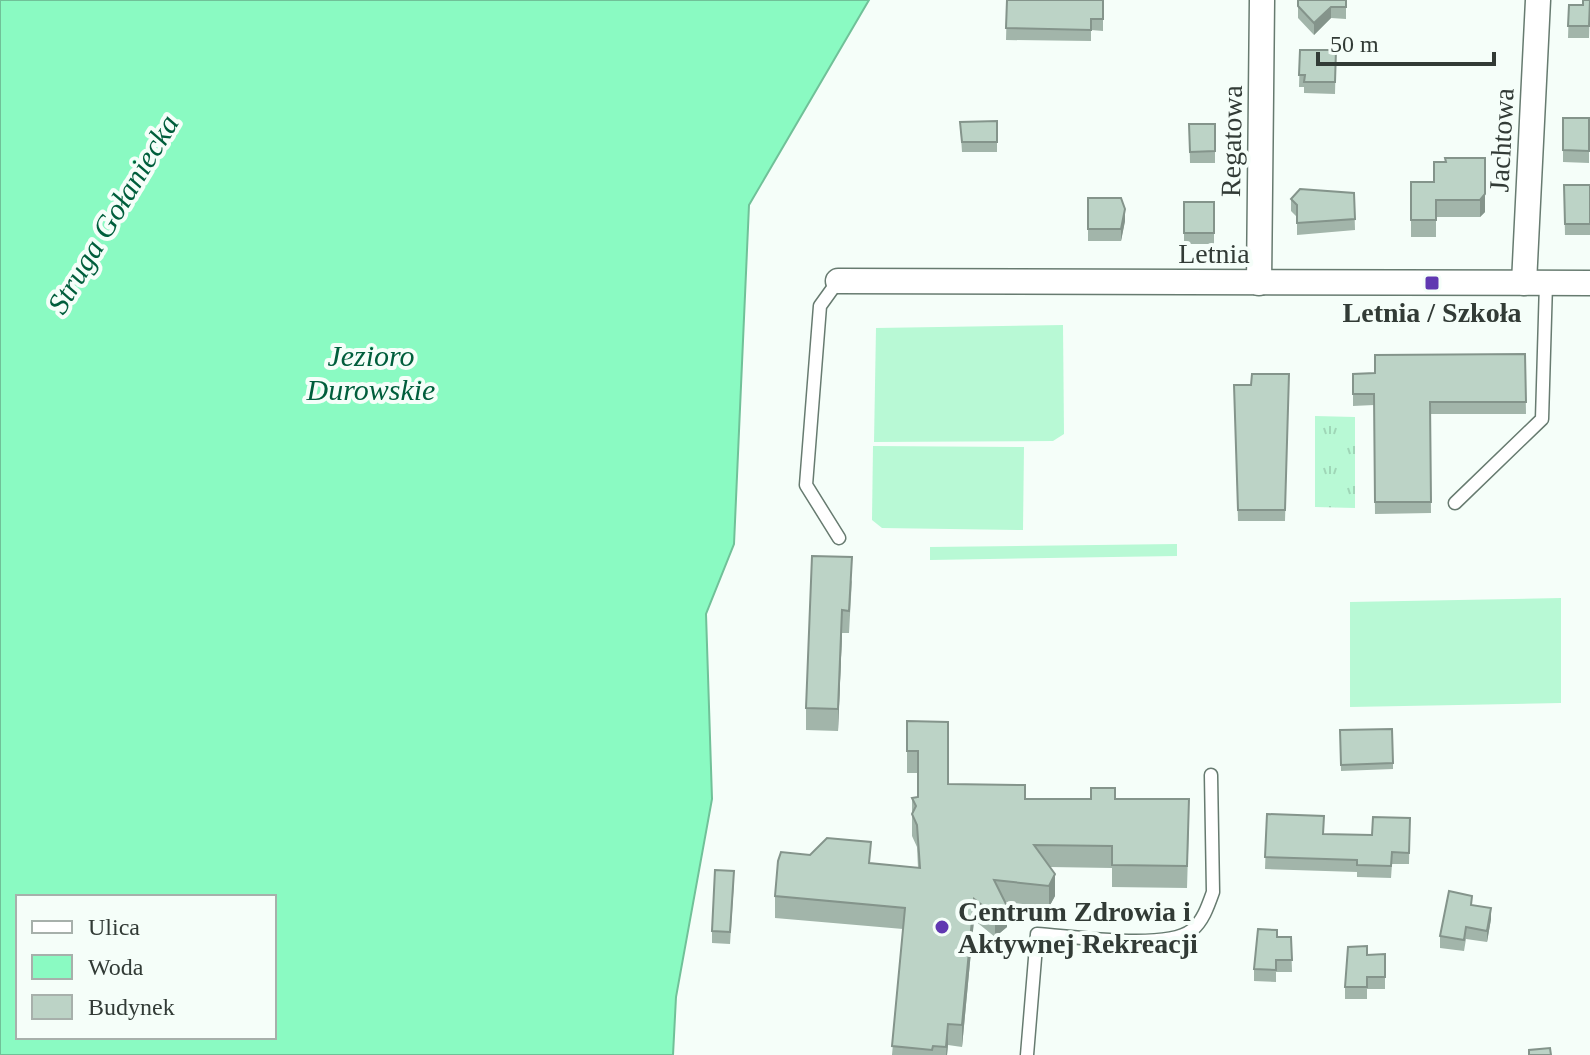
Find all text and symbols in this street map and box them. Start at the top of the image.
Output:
scale bar [1318,16,1494,66]
text: 50 m [1330,31,1379,57]
street label: Regatowa [1215,84,1248,197]
street label: Jachtowa [1483,87,1520,193]
water label: Struga Gołaniecka [40,108,185,319]
street label: Letnia [1178,238,1250,269]
marker: Letnia / Szkoła [1423,274,1441,292]
place label: Letnia / Szkoła [1343,297,1521,328]
water label: Jezioro Durowskie [306,339,435,406]
legend [16,895,276,1039]
place label: Centrum Zdrowia i Aktywnej Rekreacji [958,896,1198,959]
text: Ulica [88,914,140,940]
marker: Centrum Zdrowia i Aktywnej Rekreacji [933,918,951,936]
text: Woda [88,954,144,980]
text: Budynek [88,994,175,1020]

